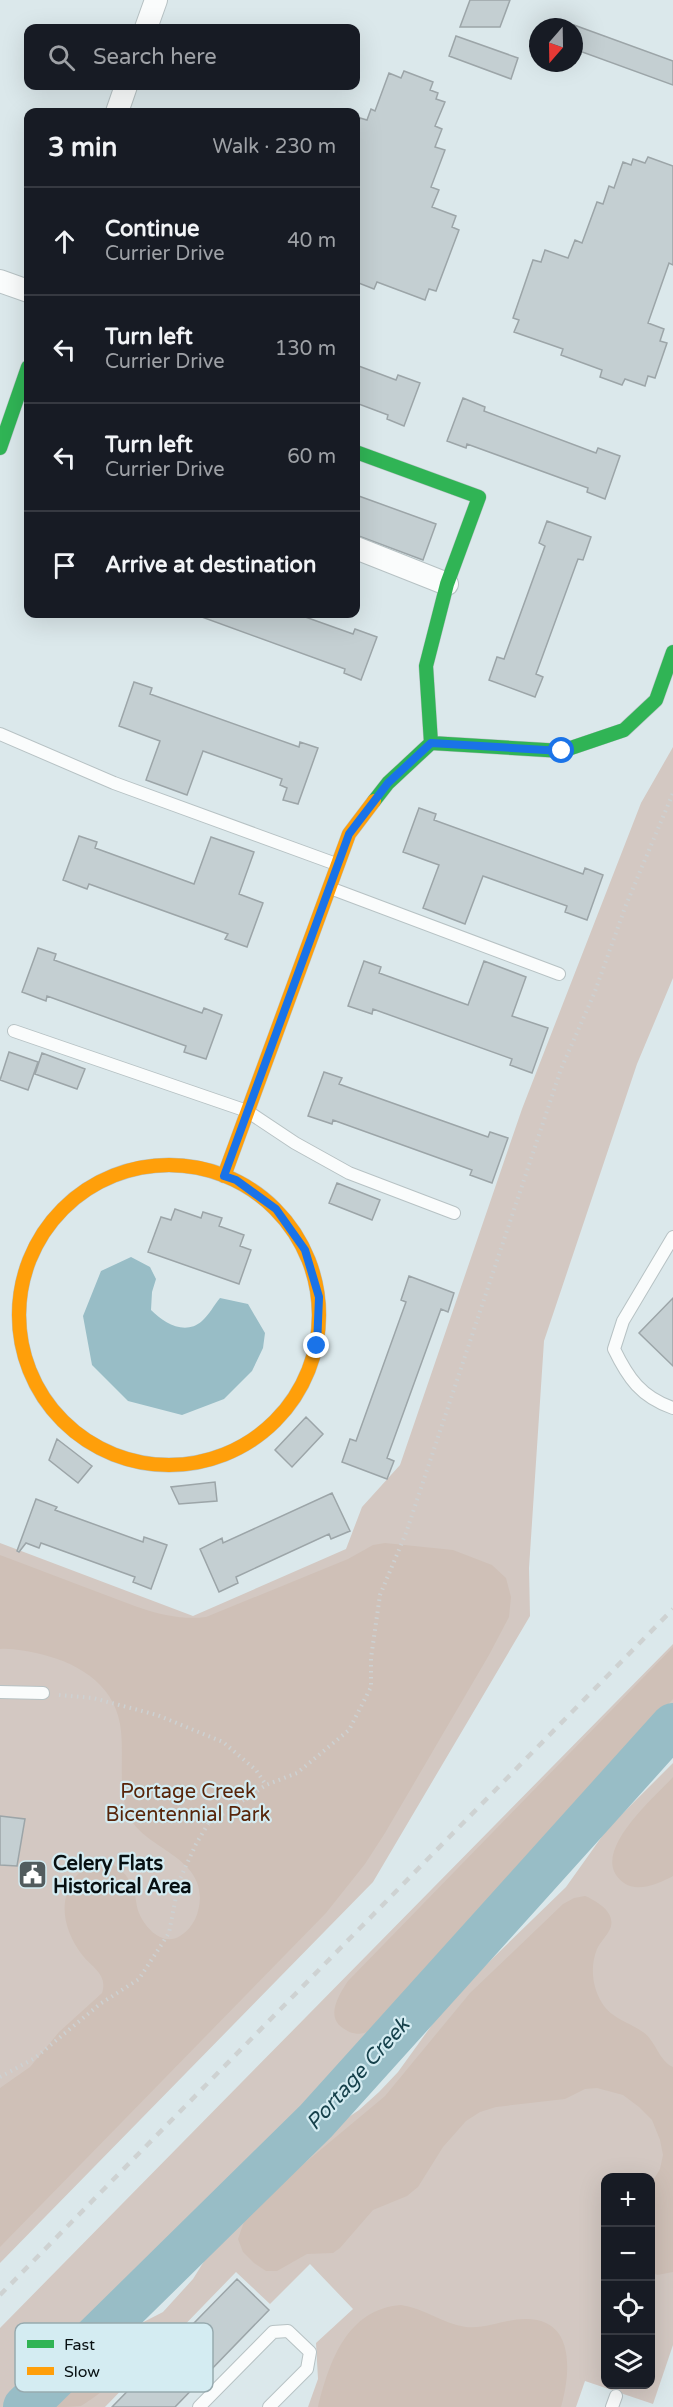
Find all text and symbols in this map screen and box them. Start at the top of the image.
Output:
north arrow [529,18,583,72]
search box [24,24,360,90]
icon: search [45,41,78,74]
text: Search here [93,44,217,70]
text: 3 min [48,132,117,163]
text: Walk · 230 m [213,135,336,159]
text: Continue [105,216,200,242]
icon: ahead [48,225,81,258]
text: 40 m [287,229,336,253]
text: Currier Drive [105,242,225,266]
text: Turn left [105,324,193,350]
icon: left [48,333,81,366]
text: 130 m [275,337,336,361]
text: Currier Drive [105,350,225,374]
text: Turn left [105,432,193,458]
icon: left [48,441,81,474]
text: 60 m [287,445,336,469]
text: Currier Drive [105,458,225,482]
icon: arrive [48,549,81,582]
text: Arrive at destination [105,552,316,578]
route start [548,737,574,763]
route end [303,1332,329,1358]
park label: Portage Creek Bicentennial Park [106,1780,271,1827]
place label: Celery Flats Historical Area [53,1852,192,1899]
public building icon: Celery Flats Historical Area [16,1859,48,1891]
water label: Portage Creek [301,2012,416,2135]
map controls [601,2173,655,2389]
button: + [601,2173,655,2227]
button: − [601,2227,655,2281]
button: locate [601,2281,655,2335]
legend [15,2323,213,2392]
text: Fast [64,2335,95,2355]
button: layers [601,2335,655,2389]
text: Slow [64,2362,100,2382]

